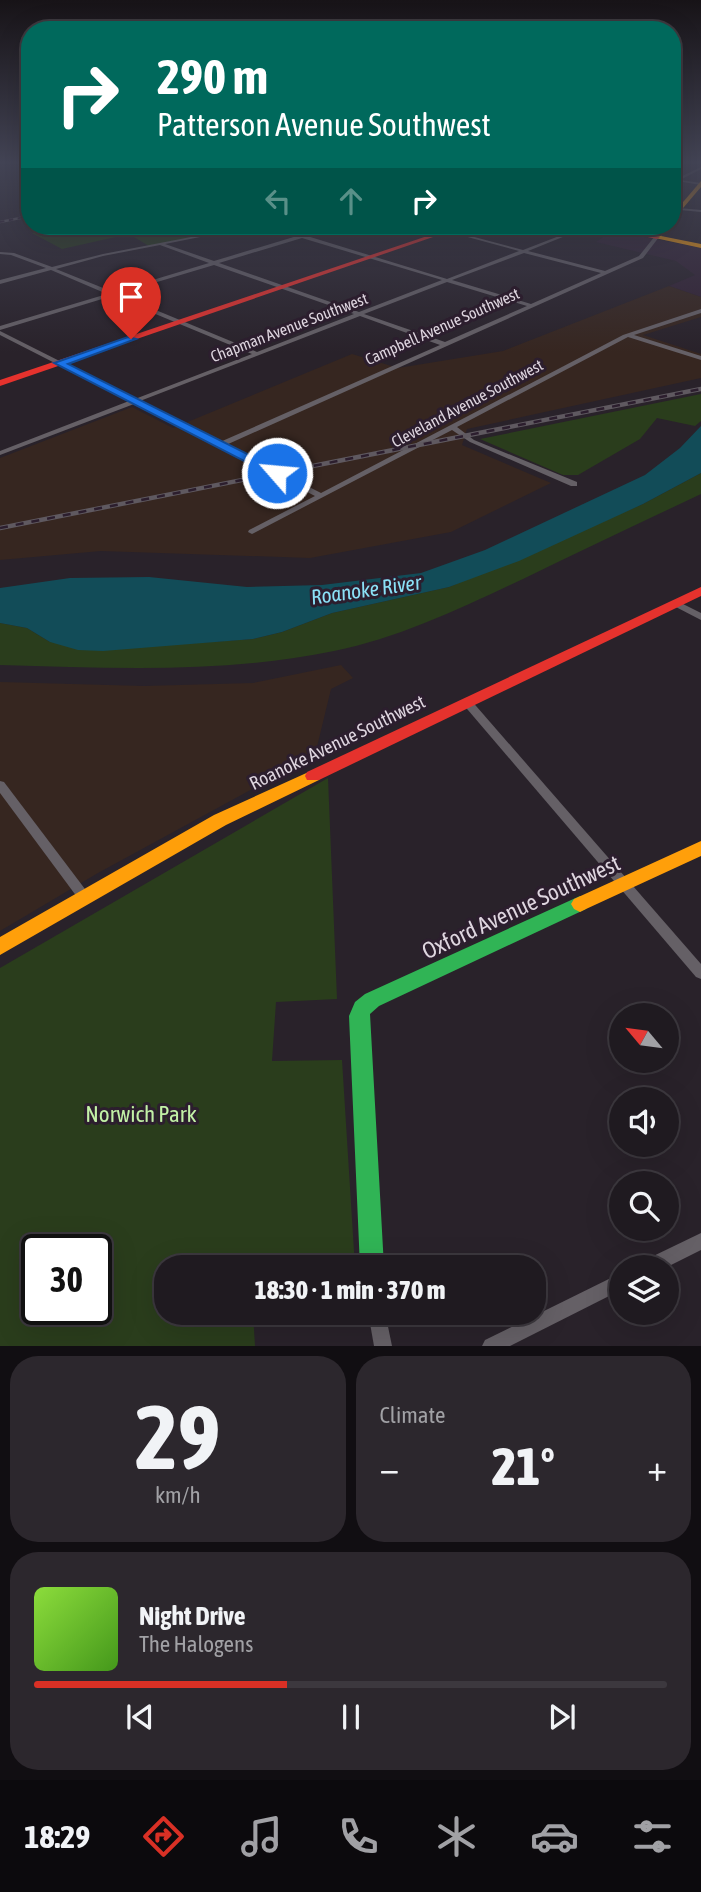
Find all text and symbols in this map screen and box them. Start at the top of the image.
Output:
text: 290 m [157,48,268,104]
icon: right [42,49,133,140]
text: Patterson Avenue Southwest [157,106,491,143]
icon: left [259,182,297,220]
icon: ahead [332,182,370,220]
icon: right [405,182,443,220]
pin [101,267,161,339]
icon: arrive [112,278,150,316]
street label: Campbell Avenue Southwest [362,284,523,369]
street label: Chapman Avenue Southwest [208,289,371,366]
street label: Cleveland Avenue Southwest [388,355,546,451]
position arrow [240,436,314,510]
water label: Roanoke River [309,569,423,609]
street label: Roanoke Avenue Southwest [246,690,428,794]
street label: Oxford Avenue Southwest [418,850,624,964]
north arrow [609,1003,679,1073]
map controls [609,1003,679,1325]
button: sound [609,1087,679,1157]
park label: Norwich Park [85,1101,197,1127]
button: search [609,1171,679,1241]
speed limit sign: 30 [21,1234,112,1325]
button: layers [609,1255,679,1325]
text: 18:30 · 1 min · 370 m [255,1275,445,1305]
text: 29 [135,1384,221,1488]
text: Climate [380,1402,445,1428]
text: 21° [492,1436,555,1496]
text: − [380,1446,399,1489]
text: + [647,1446,667,1489]
text: km/h [155,1482,201,1508]
text: Night Drive [139,1601,246,1631]
text: The Halogens [139,1631,253,1657]
icon: previous [121,1698,159,1736]
icon: pause [332,1698,370,1736]
icon: next [543,1698,581,1736]
icon: directions [139,1812,188,1861]
icon: music [237,1812,286,1861]
icon: phone [334,1812,383,1861]
icon: climate [432,1812,481,1861]
icon: car [530,1812,579,1861]
icon: filters [628,1812,677,1861]
text: 18:29 [24,1818,90,1855]

